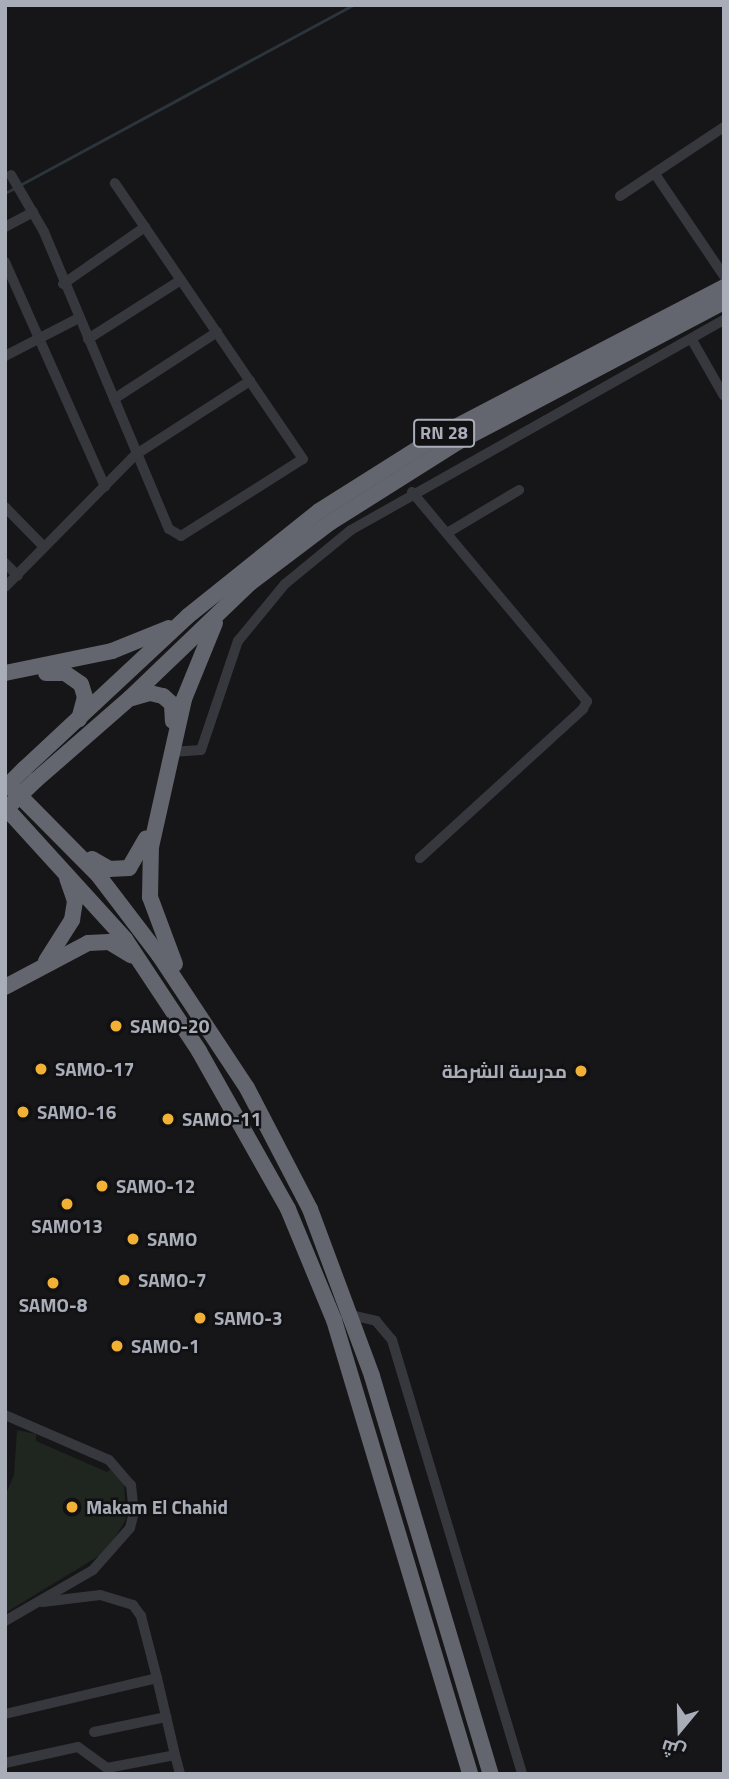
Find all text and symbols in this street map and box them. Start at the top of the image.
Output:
road number: RN 28 [412,418,476,447]
place label: SAMO-20 [130,1015,209,1037]
marker: SAMO-20 [108,1018,124,1034]
place label: SAMO-17 [55,1058,134,1080]
place label: مدرسة الشرطة [442,1060,567,1082]
marker: SAMO-17 [33,1061,49,1077]
marker: مدرسة الشرطة [573,1063,589,1079]
place label: SAMO-16 [37,1101,116,1123]
marker: SAMO-16 [15,1104,31,1120]
place label: SAMO-11 [182,1108,261,1130]
marker: SAMO-11 [160,1111,176,1127]
place label: SAMO-12 [116,1175,195,1197]
marker: SAMO-12 [94,1178,110,1194]
marker: SAMO13 [59,1196,75,1212]
place label: SAMO13 [31,1215,103,1237]
place label: SAMO [147,1228,197,1250]
marker: SAMO [125,1231,141,1247]
place label: SAMO-7 [138,1269,207,1291]
marker: SAMO-7 [116,1272,132,1288]
marker: SAMO-8 [45,1275,61,1291]
place label: SAMO-8 [19,1294,87,1316]
place label: SAMO-3 [214,1307,283,1329]
marker: SAMO-3 [192,1310,208,1326]
place label: SAMO-1 [131,1335,200,1357]
marker: SAMO-1 [109,1338,125,1354]
place label: Makam El Chahid [86,1496,228,1518]
marker: Makam El Chahid [64,1499,80,1515]
north arrow [645,1695,715,1765]
text: ش [657,1733,689,1768]

